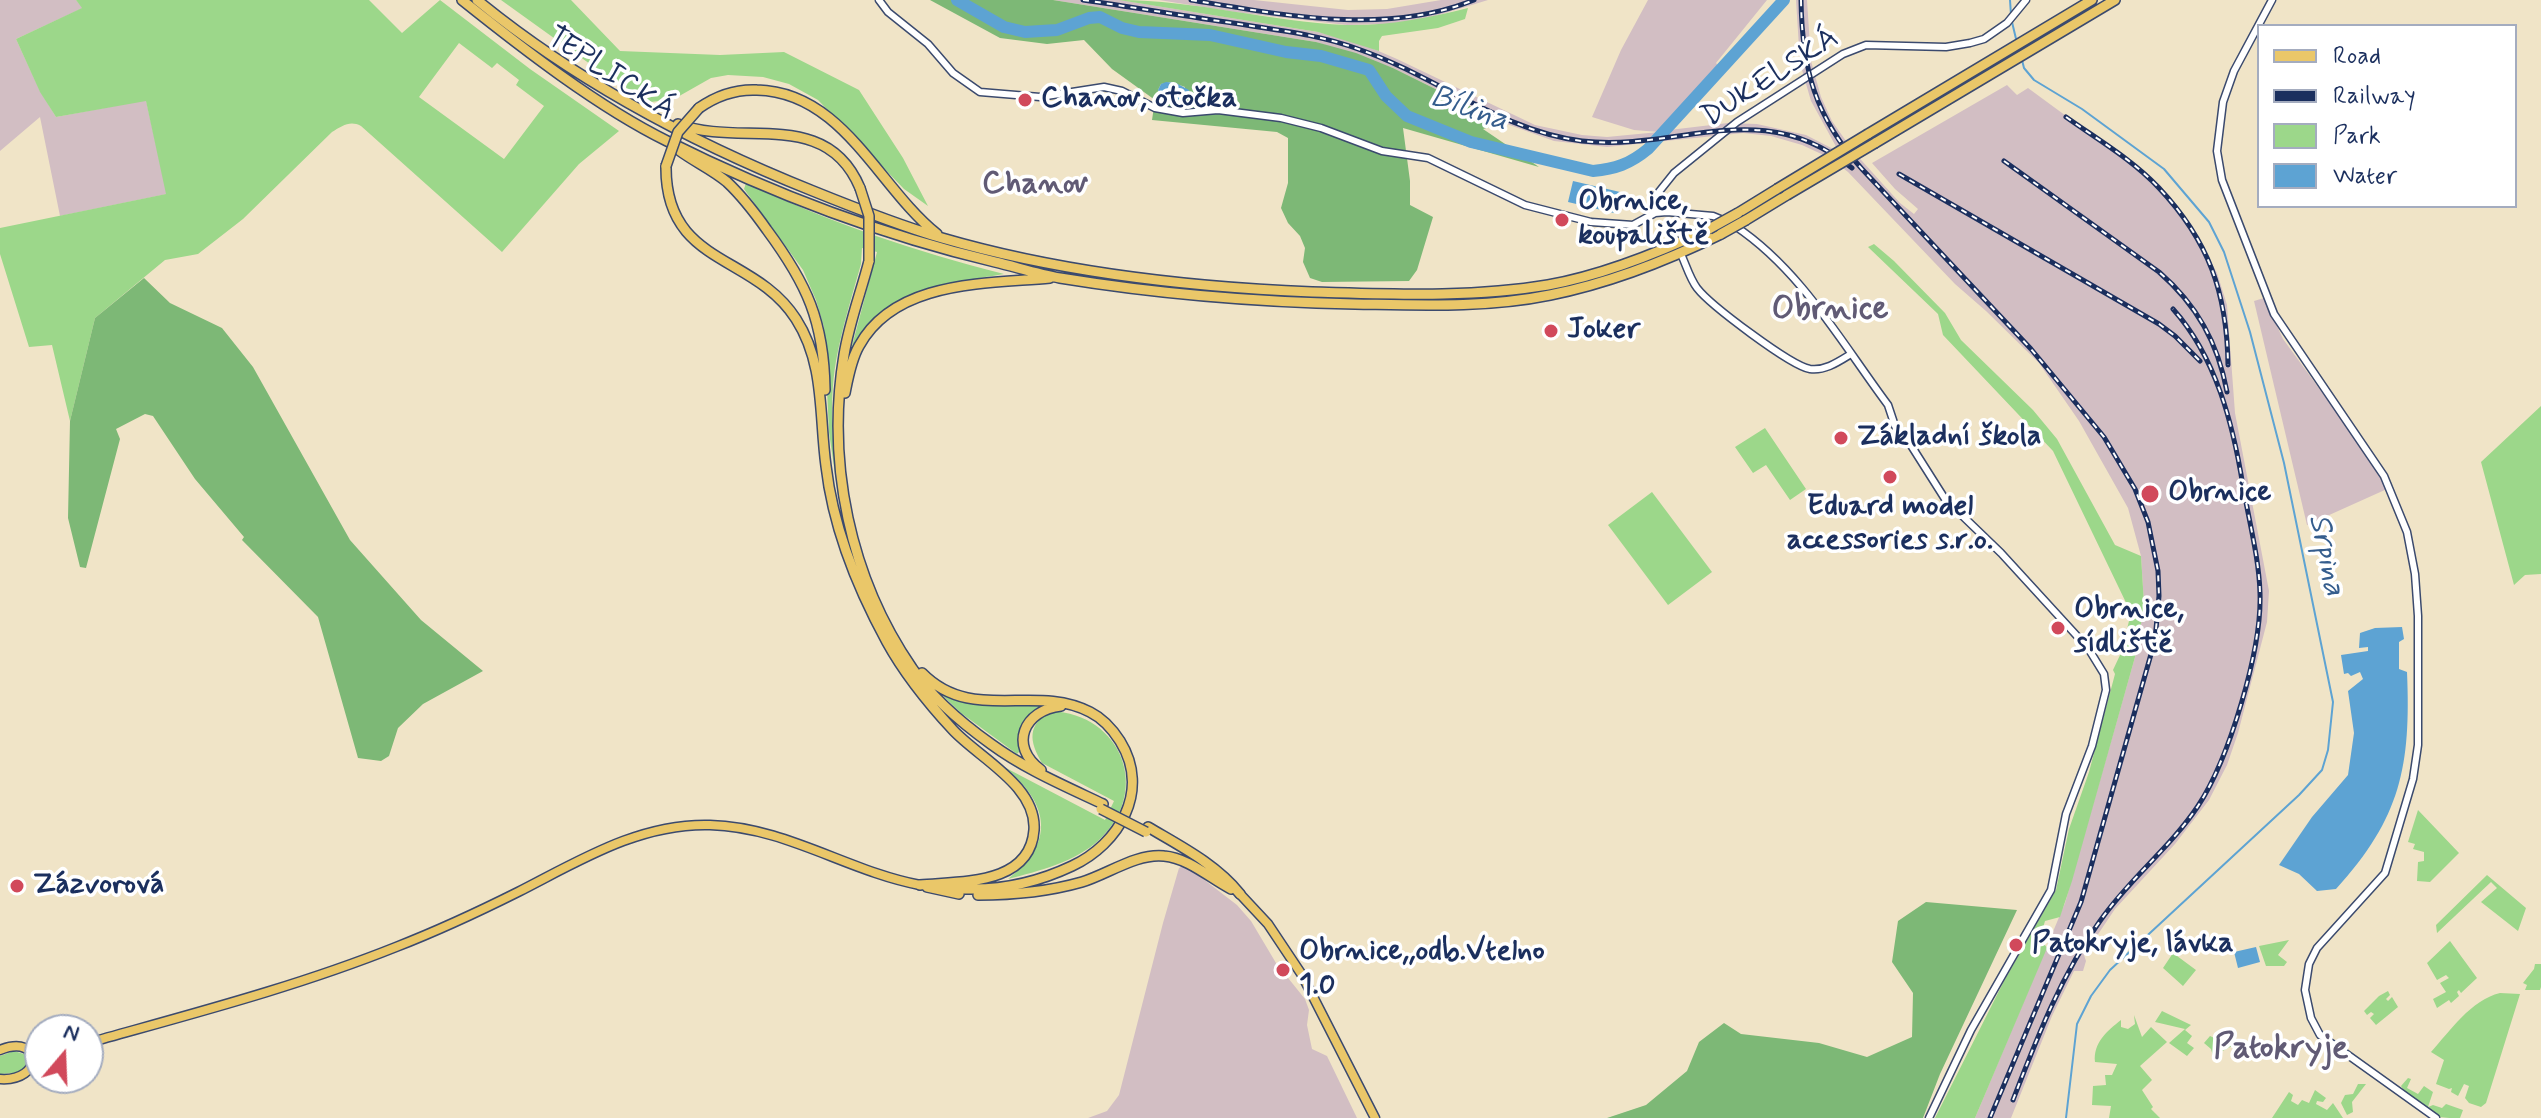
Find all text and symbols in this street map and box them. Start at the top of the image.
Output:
street label: TEPLICKÁ [539,20,681,130]
street label: DUKELSKÁ [1696,21,1846,137]
legend [2257,24,2517,208]
text: Road [2333,41,2381,72]
water label: Bílina [1425,79,1513,141]
text: Railway [2333,81,2416,112]
place label: Chanov, otočka [1041,82,1237,118]
marker: Chanov, otočka [1016,91,1034,109]
text: Park [2333,121,2381,152]
text: Water [2333,161,2397,192]
district label: Chanov [982,166,1088,204]
place label: Obrnice, koupaliště [1578,185,1709,256]
marker: Obrnice, koupaliště [1553,211,1571,229]
district label: Obrnice [1771,291,1889,331]
place label: Joker [1567,313,1640,349]
marker: Joker [1542,322,1560,340]
place label: Základní škola [1857,420,2042,456]
marker: Základní škola [1832,429,1850,447]
marker: Eduard model accessories s.r.o. [1881,468,1899,486]
place label: Obrnice [2168,476,2271,512]
marker: Obrnice [2139,483,2161,505]
place label: Eduard model accessories s.r.o. [1787,490,1993,560]
water label: Srpina [2298,511,2352,599]
place label: Obrnice, sídliště [2074,593,2184,664]
marker: Obrnice, sídliště [2049,619,2067,637]
place label: Zázvorová [33,868,164,904]
marker: Zázvorová [8,877,26,895]
place label: Patokryje, lávka [2032,927,2234,963]
place label: Obrnice,,odb.Vtelno 1.0 [1299,935,1545,1006]
marker: Patokryje, lávka [2007,936,2025,954]
marker: Obrnice,,odb.Vtelno 1.0 [1274,961,1292,979]
north arrow [24,1014,104,1094]
text: N [60,1018,83,1049]
district label: Patokryje [2213,1030,2349,1070]

